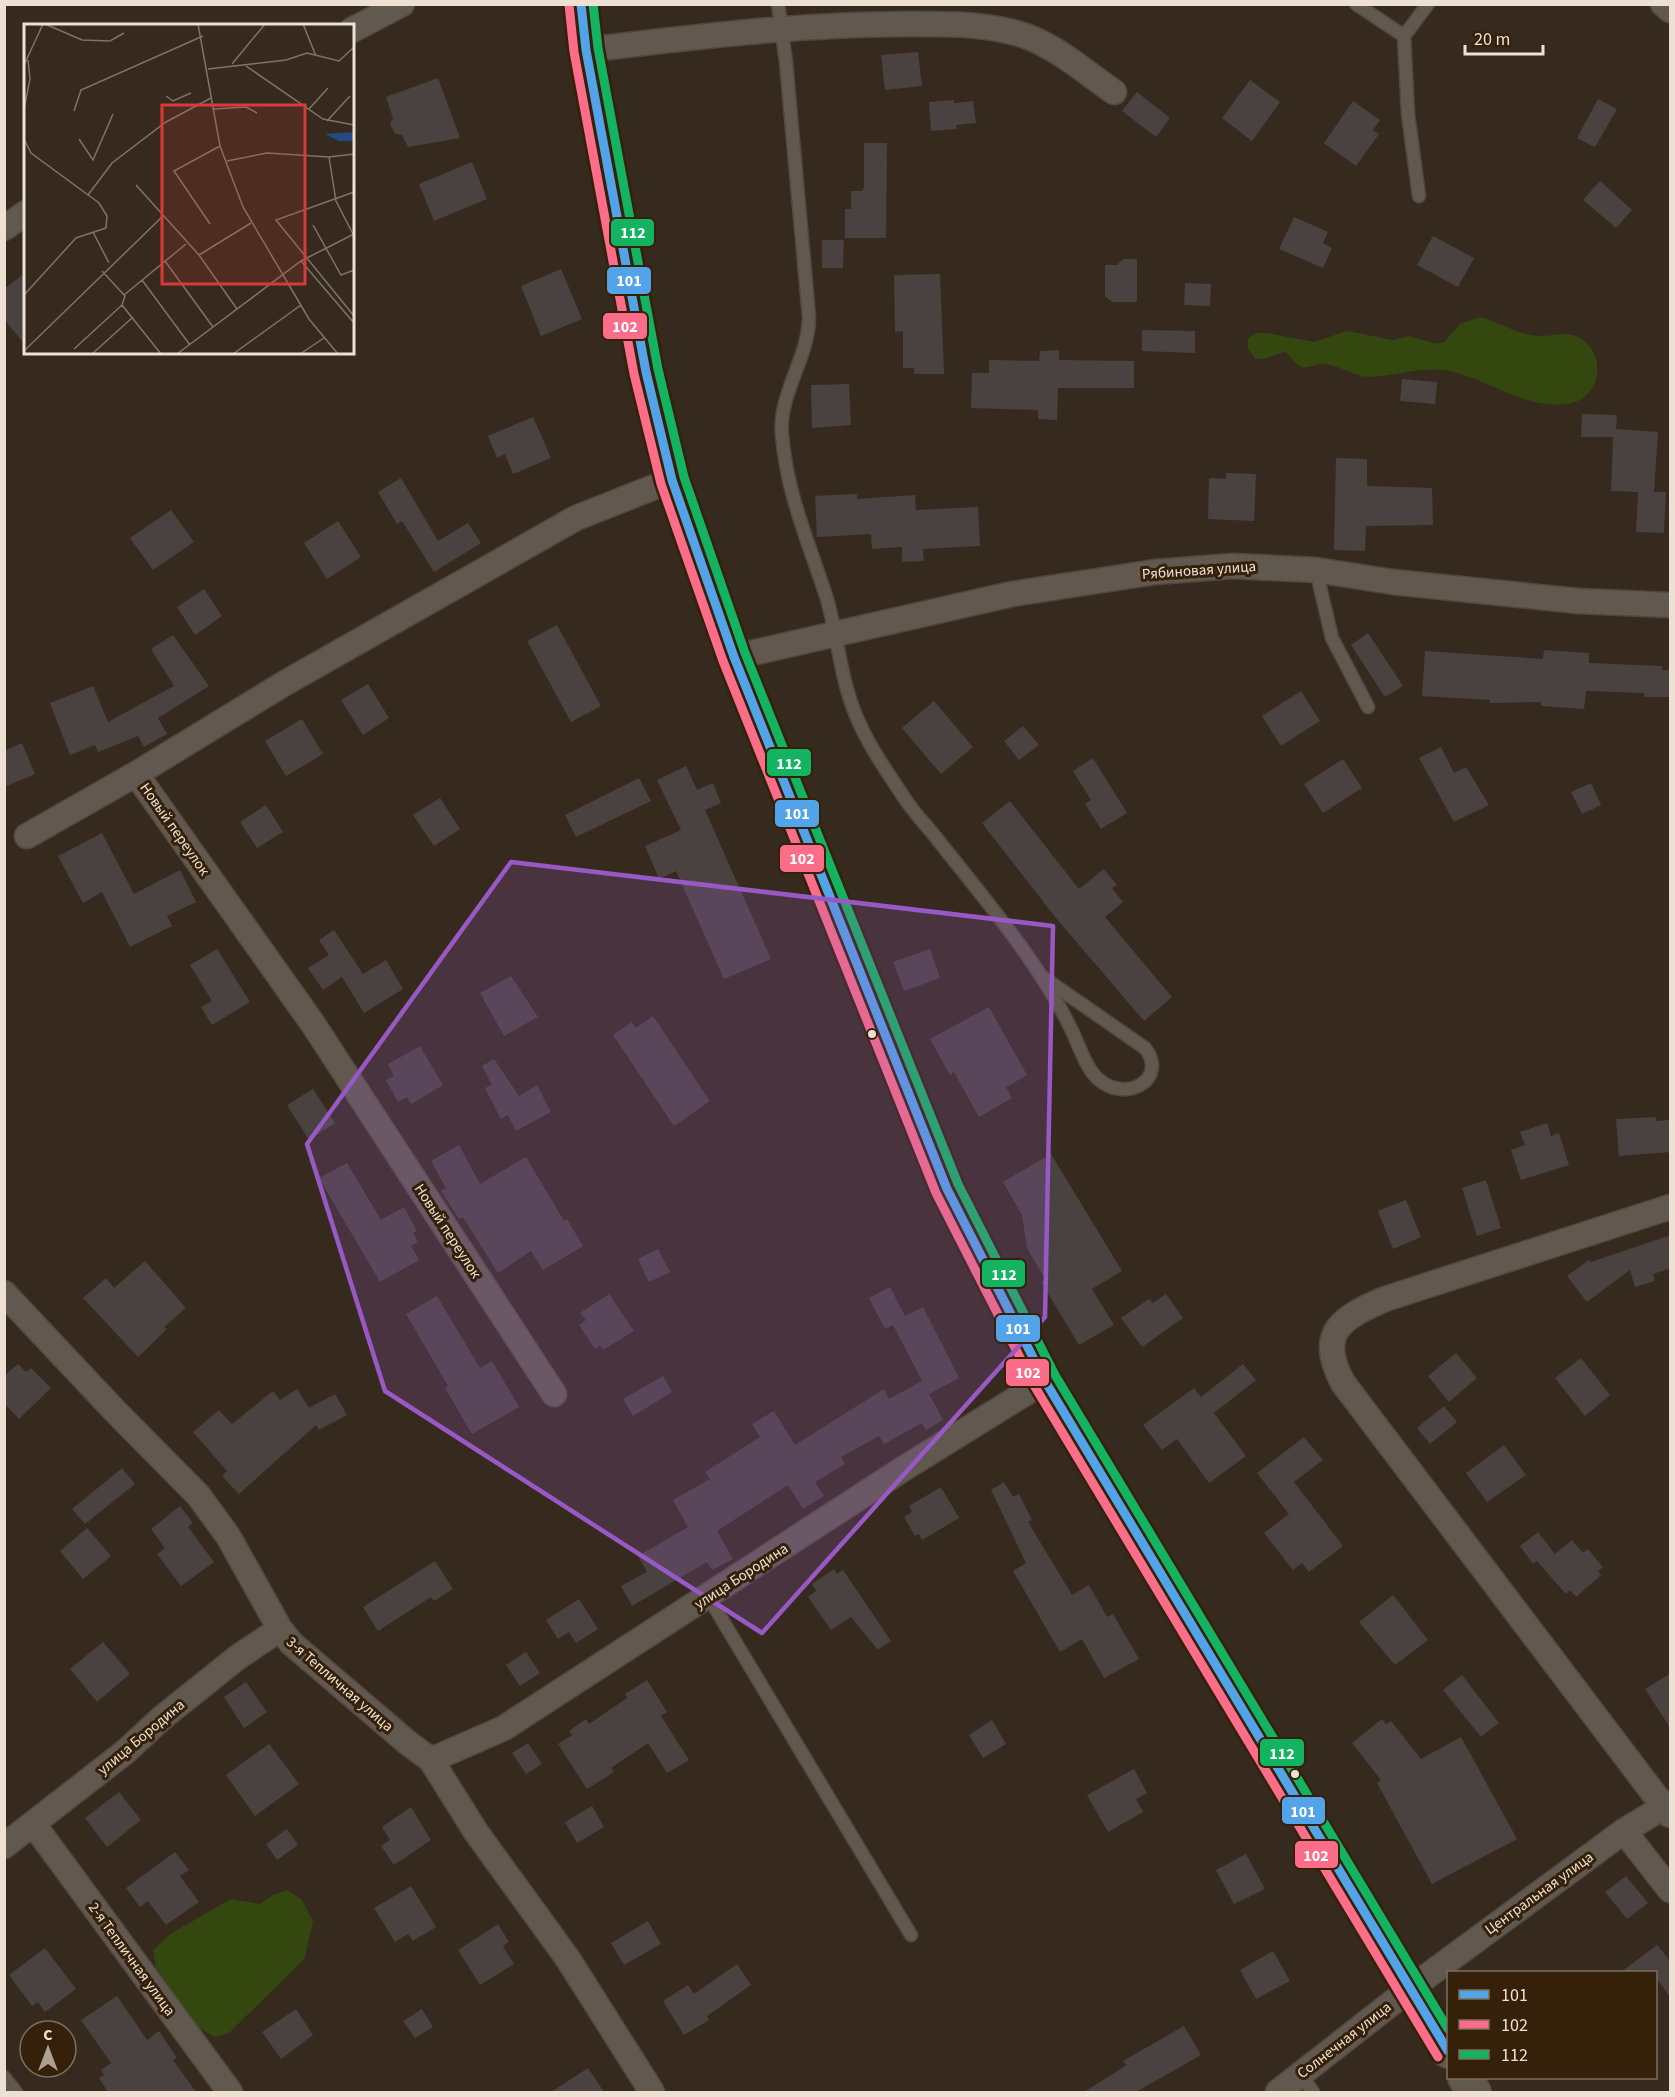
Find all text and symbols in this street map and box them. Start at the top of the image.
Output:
scale bar [1465,18,1543,56]
inset map [24,24,354,354]
text: 20 m [1474,27,1510,52]
line badge: 112 [610,218,655,247]
text: 112 [620,222,646,244]
line badge: 101 [606,266,652,295]
text: 101 [616,270,642,292]
line badge: 102 [602,312,648,340]
text: 102 [612,316,638,338]
street label: Рябиновая улица [1141,556,1257,585]
line badge: 112 [766,748,812,777]
text: 112 [776,753,802,775]
street label: Новый переулок [135,779,215,880]
line badge: 101 [774,799,820,828]
text: 101 [784,803,810,825]
line badge: 102 [779,844,825,873]
text: 102 [789,848,815,870]
unlabelled marker [866,1028,878,1040]
street label: Новый переулок [409,1180,486,1283]
line badge: 112 [981,1259,1026,1288]
text: 112 [991,1264,1017,1286]
line badge: 101 [995,1314,1041,1343]
text: 101 [1005,1318,1031,1340]
line badge: 102 [1005,1358,1050,1387]
text: 102 [1015,1362,1041,1384]
street label: улица Бородина [690,1538,792,1615]
street label: 3-я Тепличная улица [282,1632,398,1737]
street label: улица Бородина [93,1695,189,1780]
line badge: 112 [1259,1738,1305,1767]
text: 112 [1269,1743,1295,1765]
unlabelled marker [1289,1768,1301,1780]
line badge: 101 [1281,1796,1326,1825]
text: 101 [1290,1801,1316,1823]
line badge: 102 [1294,1840,1339,1869]
text: 102 [1303,1845,1329,1867]
street label: Центральная улица [1481,1847,1598,1940]
street label: 2-я Тепличная улица [83,1898,180,2020]
legend [1447,1971,1657,2079]
text: 101 [1501,1983,1528,2008]
street label: Солнечная улица [1293,1997,1396,2084]
text: 102 [1501,2013,1528,2038]
north arrow [18,2019,78,2079]
text: С [43,2024,53,2046]
text: 112 [1501,2043,1528,2068]

